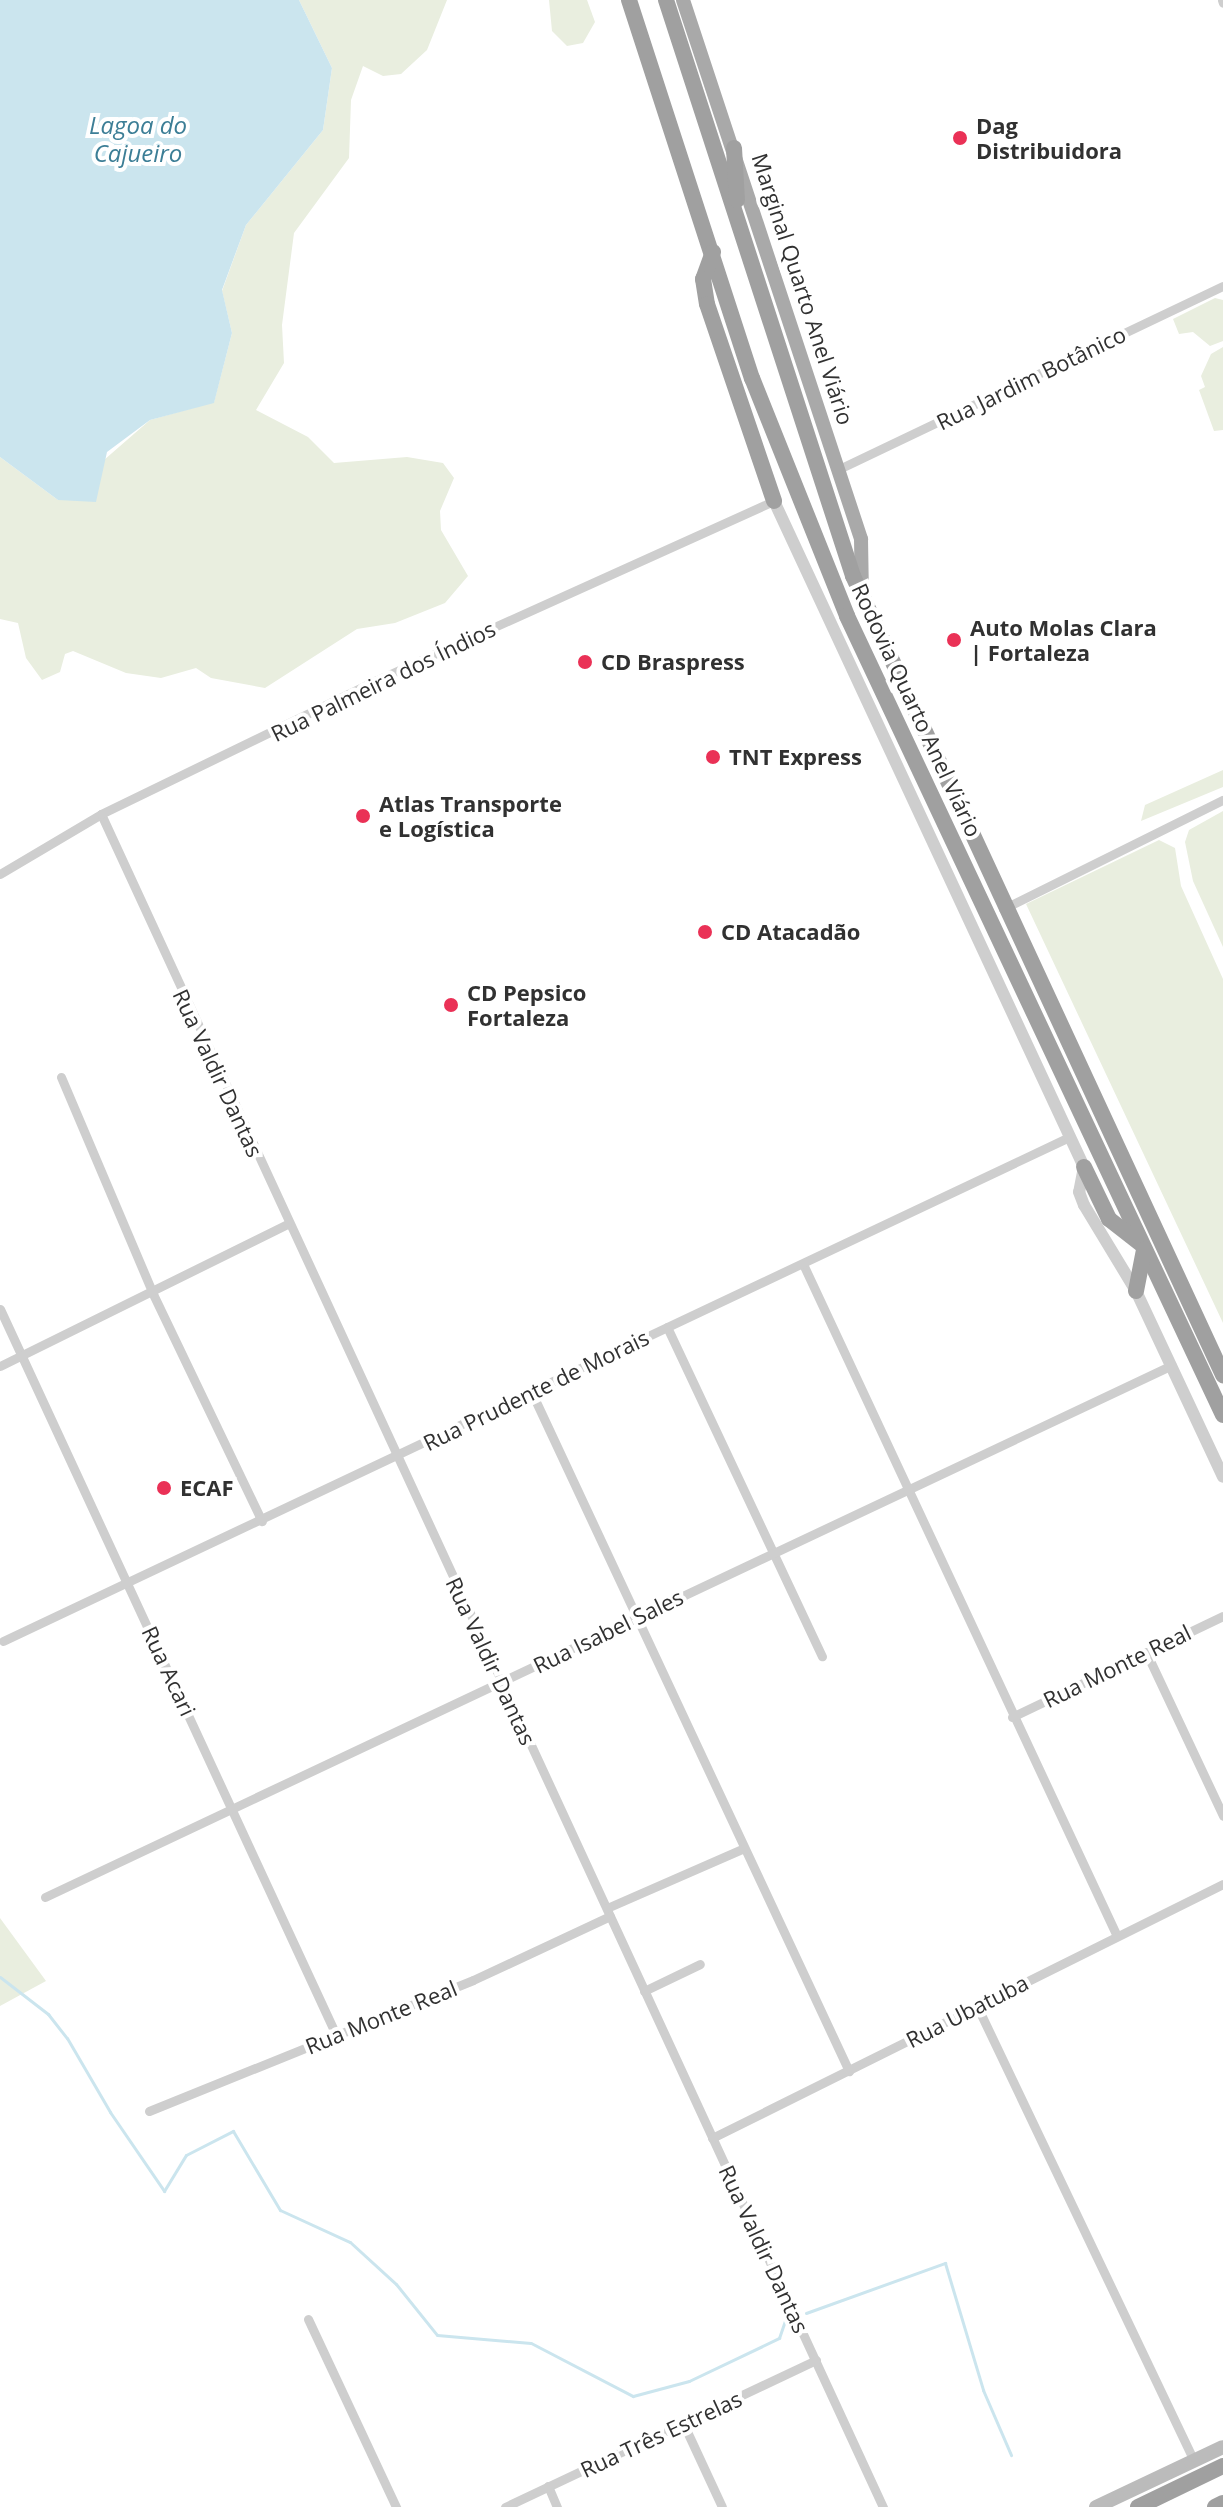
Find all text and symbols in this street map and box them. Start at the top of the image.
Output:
water label: Lagoa do Cajueiro [89,111,187,167]
place label: Dag Distribuidora [976,112,1122,164]
marker: Dag Distribuidora [951,129,969,147]
street label: Marginal Quarto Anel Viário [747,150,859,428]
street label: Rua Jardim Botânico [932,321,1130,435]
street label: Rodovia Quarto Anel Viário [847,579,987,841]
place label: Auto Molas Clara | Fortaleza [970,614,1157,666]
street label: Rua Palmeira dos Índios [266,615,500,747]
marker: Auto Molas Clara | Fortaleza [945,631,963,649]
place label: CD Braspress [601,649,745,675]
marker: CD Braspress [576,653,594,671]
place label: TNT Express [729,744,862,770]
marker: TNT Express [704,748,722,766]
place label: Atlas Transporte e Logística [379,790,562,842]
marker: Atlas Transporte e Logística [354,807,372,825]
place label: CD Atacadão [721,919,860,945]
marker: CD Atacadão [696,923,714,941]
place label: CD Pepsico Fortaleza [467,979,586,1030]
street label: Rua Valdir Dantas [168,985,268,1161]
marker: CD Pepsico Fortaleza [442,996,460,1014]
street label: Rua Prudente de Morais [419,1324,653,1456]
place label: ECAF [180,1475,234,1501]
marker: ECAF [155,1479,173,1497]
street label: Rua Valdir Dantas [441,1573,541,1749]
street label: Rua Isabel Sales [529,1583,687,1679]
street label: Rua Monte Real [1039,1619,1195,1713]
street label: Rua Acari [137,1622,201,1720]
street label: Rua Ubatuba [901,1969,1033,2053]
street label: Rua Monte Real [301,1975,461,2059]
street label: Rua Valdir Dantas [714,2161,814,2337]
street label: Rua Três Estrelas [576,2385,746,2483]

